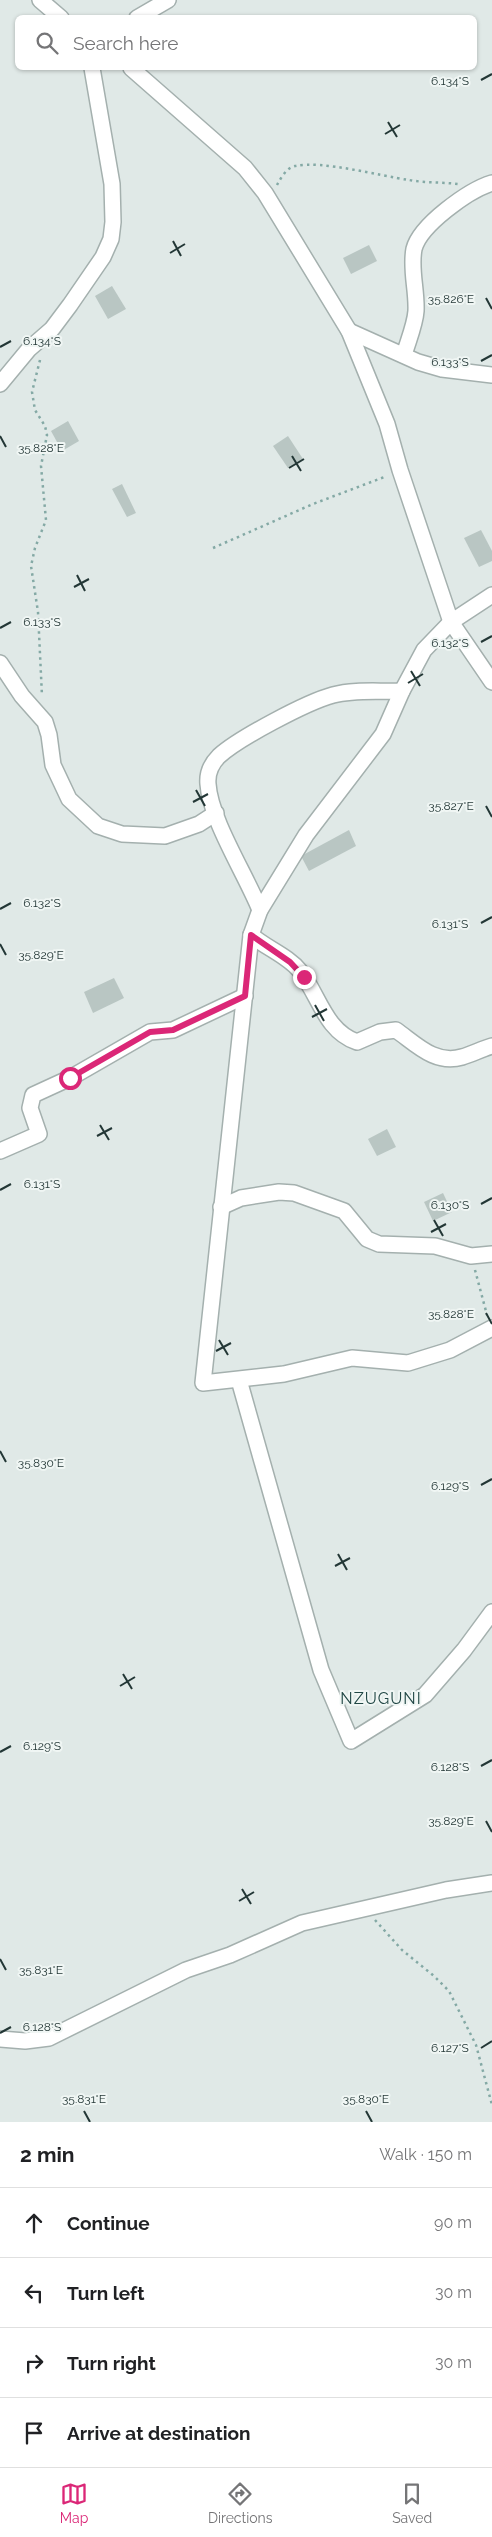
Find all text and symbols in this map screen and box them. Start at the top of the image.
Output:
search box [15,15,477,70]
icon: search [33,29,61,57]
text: Search here [73,32,179,54]
text: 6.134°S [431,74,469,88]
text: 35.826°E [428,292,474,306]
text: 6.134°S [23,334,61,348]
text: 6.133°S [431,355,469,369]
text: 35.828°E [18,441,64,455]
text: 6.133°S [23,615,61,629]
text: 6.132°S [431,636,469,650]
text: 35.827°E [428,799,474,813]
text: 6.132°S [23,896,61,910]
text: 6.131°S [432,917,468,931]
text: 35.829°E [18,948,64,962]
route end [293,966,316,989]
route start [59,1067,82,1090]
text: 6.131°S [24,1177,60,1191]
text: 6.130°S [431,1198,469,1212]
text: 35.828°E [428,1307,474,1321]
text: 35.830°E [18,1456,64,1470]
text: 6.129°S [431,1479,469,1493]
district label: NZUGUNI [340,1689,422,1708]
text: 6.129°S [23,1739,61,1753]
text: 6.128°S [431,1760,469,1774]
text: 35.829°E [428,1814,474,1828]
text: 35.831°E [19,1963,63,1977]
text: 6.128°S [23,2020,61,2034]
text: 6.127°S [431,2041,469,2055]
text: 35.831°E [62,2092,106,2106]
text: 35.830°E [343,2092,389,2106]
text: 2 min [20,2142,74,2167]
text: Walk · 150 m [379,2145,472,2164]
icon: ahead [20,2209,48,2237]
text: Continue [67,2212,150,2234]
text: 90 m [434,2213,472,2232]
icon: left [20,2279,48,2307]
text: Turn left [67,2282,144,2304]
text: 30 m [435,2283,472,2302]
icon: right [20,2349,48,2377]
text: Turn right [67,2352,156,2374]
text: 30 m [435,2353,472,2372]
icon: arrive [20,2419,48,2447]
text: Arrive at destination [67,2422,251,2444]
tab: Map [60,2480,88,2526]
tab: Directions [208,2480,273,2526]
tab: Saved [392,2480,432,2526]

